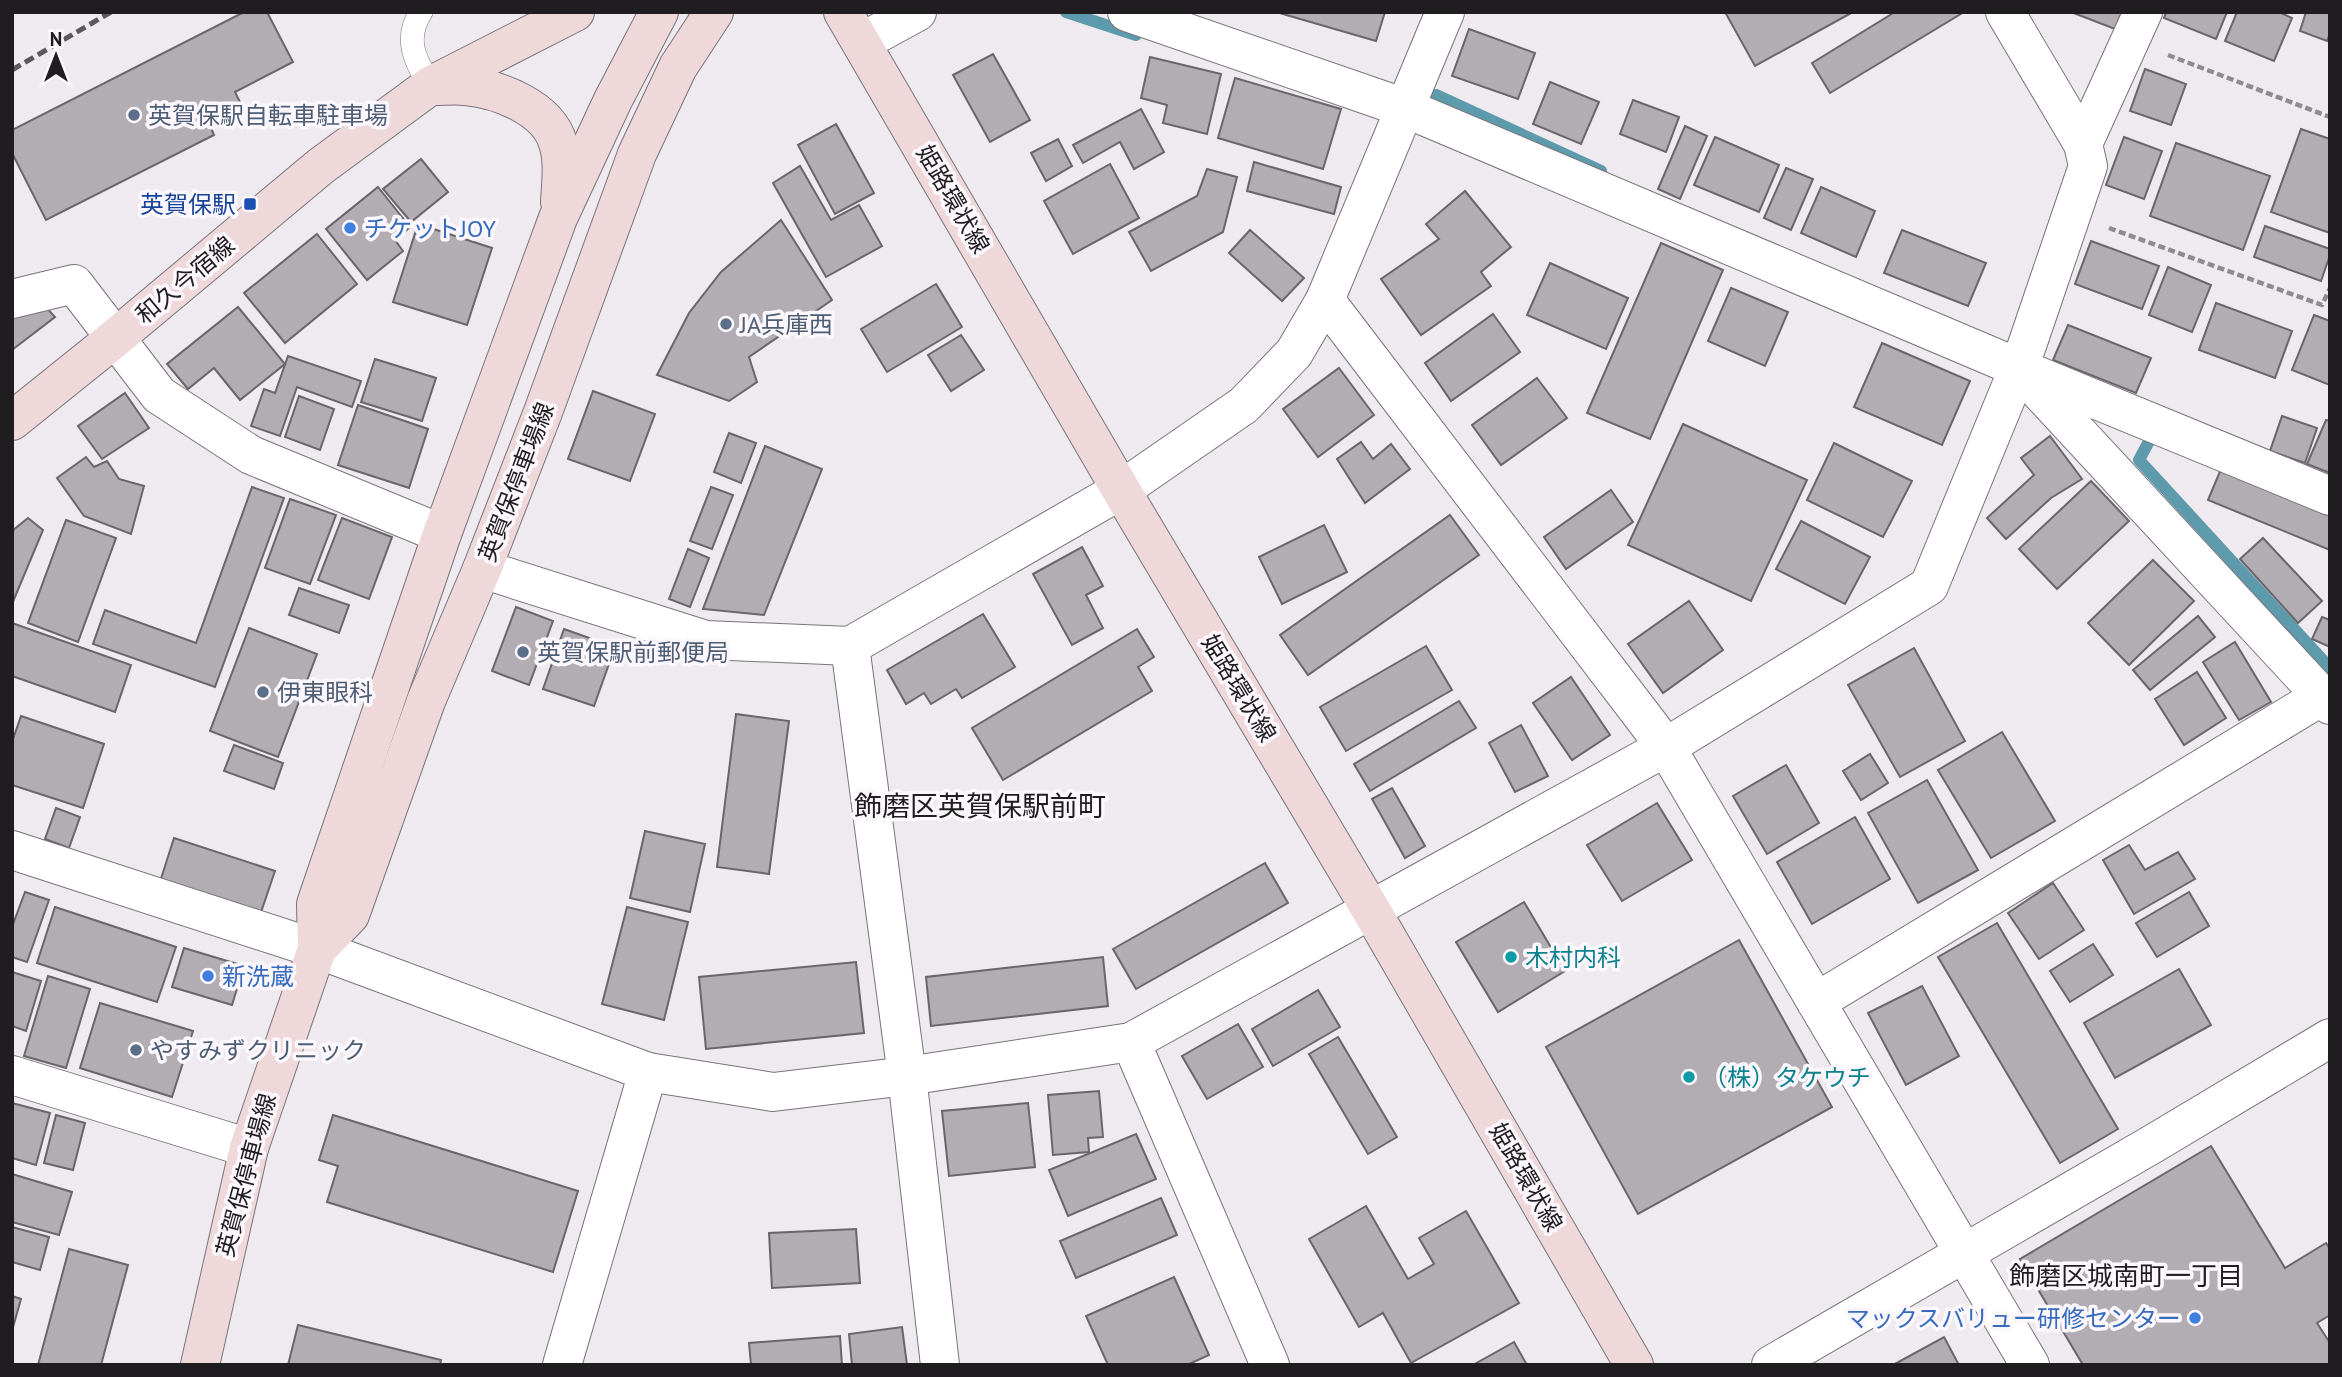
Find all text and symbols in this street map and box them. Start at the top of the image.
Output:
north arrow [21,21,91,91]
text: N [50,27,62,51]
place label: 英賀保駅自転車駐車場 [148,100,388,131]
marker: 英賀保駅自転車駐車場 [126,107,142,123]
street label: 姫路環状線 [910,139,996,259]
place label: 英賀保駅 [140,189,236,220]
marker: 英賀保駅 [242,196,258,212]
place label: チケットJOY [364,213,496,244]
marker: チケットJOY [342,220,358,236]
street label: 和久今宿線 [129,230,241,330]
place label: JA兵庫西 [739,309,833,340]
marker: JA兵庫西 [718,316,734,332]
street label: 英賀保停車場線 [471,398,561,566]
street label: 姫路環状線 [1195,629,1283,747]
place label: 英賀保駅前郵便局 [537,637,729,668]
marker: 英賀保駅前郵便局 [515,644,531,660]
place label: 伊東眼科 [277,677,373,708]
marker: 伊東眼科 [255,684,271,700]
district label: 飾磨区英賀保駅前町 [854,787,1106,824]
place label: 木村内科 [1525,942,1621,973]
marker: 木村内科 [1503,949,1519,965]
place label: 新洗蔵 [222,961,294,992]
marker: 新洗蔵 [200,968,216,984]
place label: やすみずクリニック [150,1035,366,1066]
marker: やすみずクリニック [128,1042,144,1058]
place label: （株）タケウチ [1703,1062,1871,1093]
marker: （株）タケウチ [1681,1069,1697,1085]
street label: 英賀保停車場線 [209,1090,283,1260]
street label: 姫路環状線 [1483,1117,1569,1237]
district label: 飾磨区城南町一丁目 [2009,1259,2243,1292]
place label: マックスバリュー研修センター [1846,1303,2181,1334]
marker: マックスバリュー研修センター [2187,1310,2203,1326]

